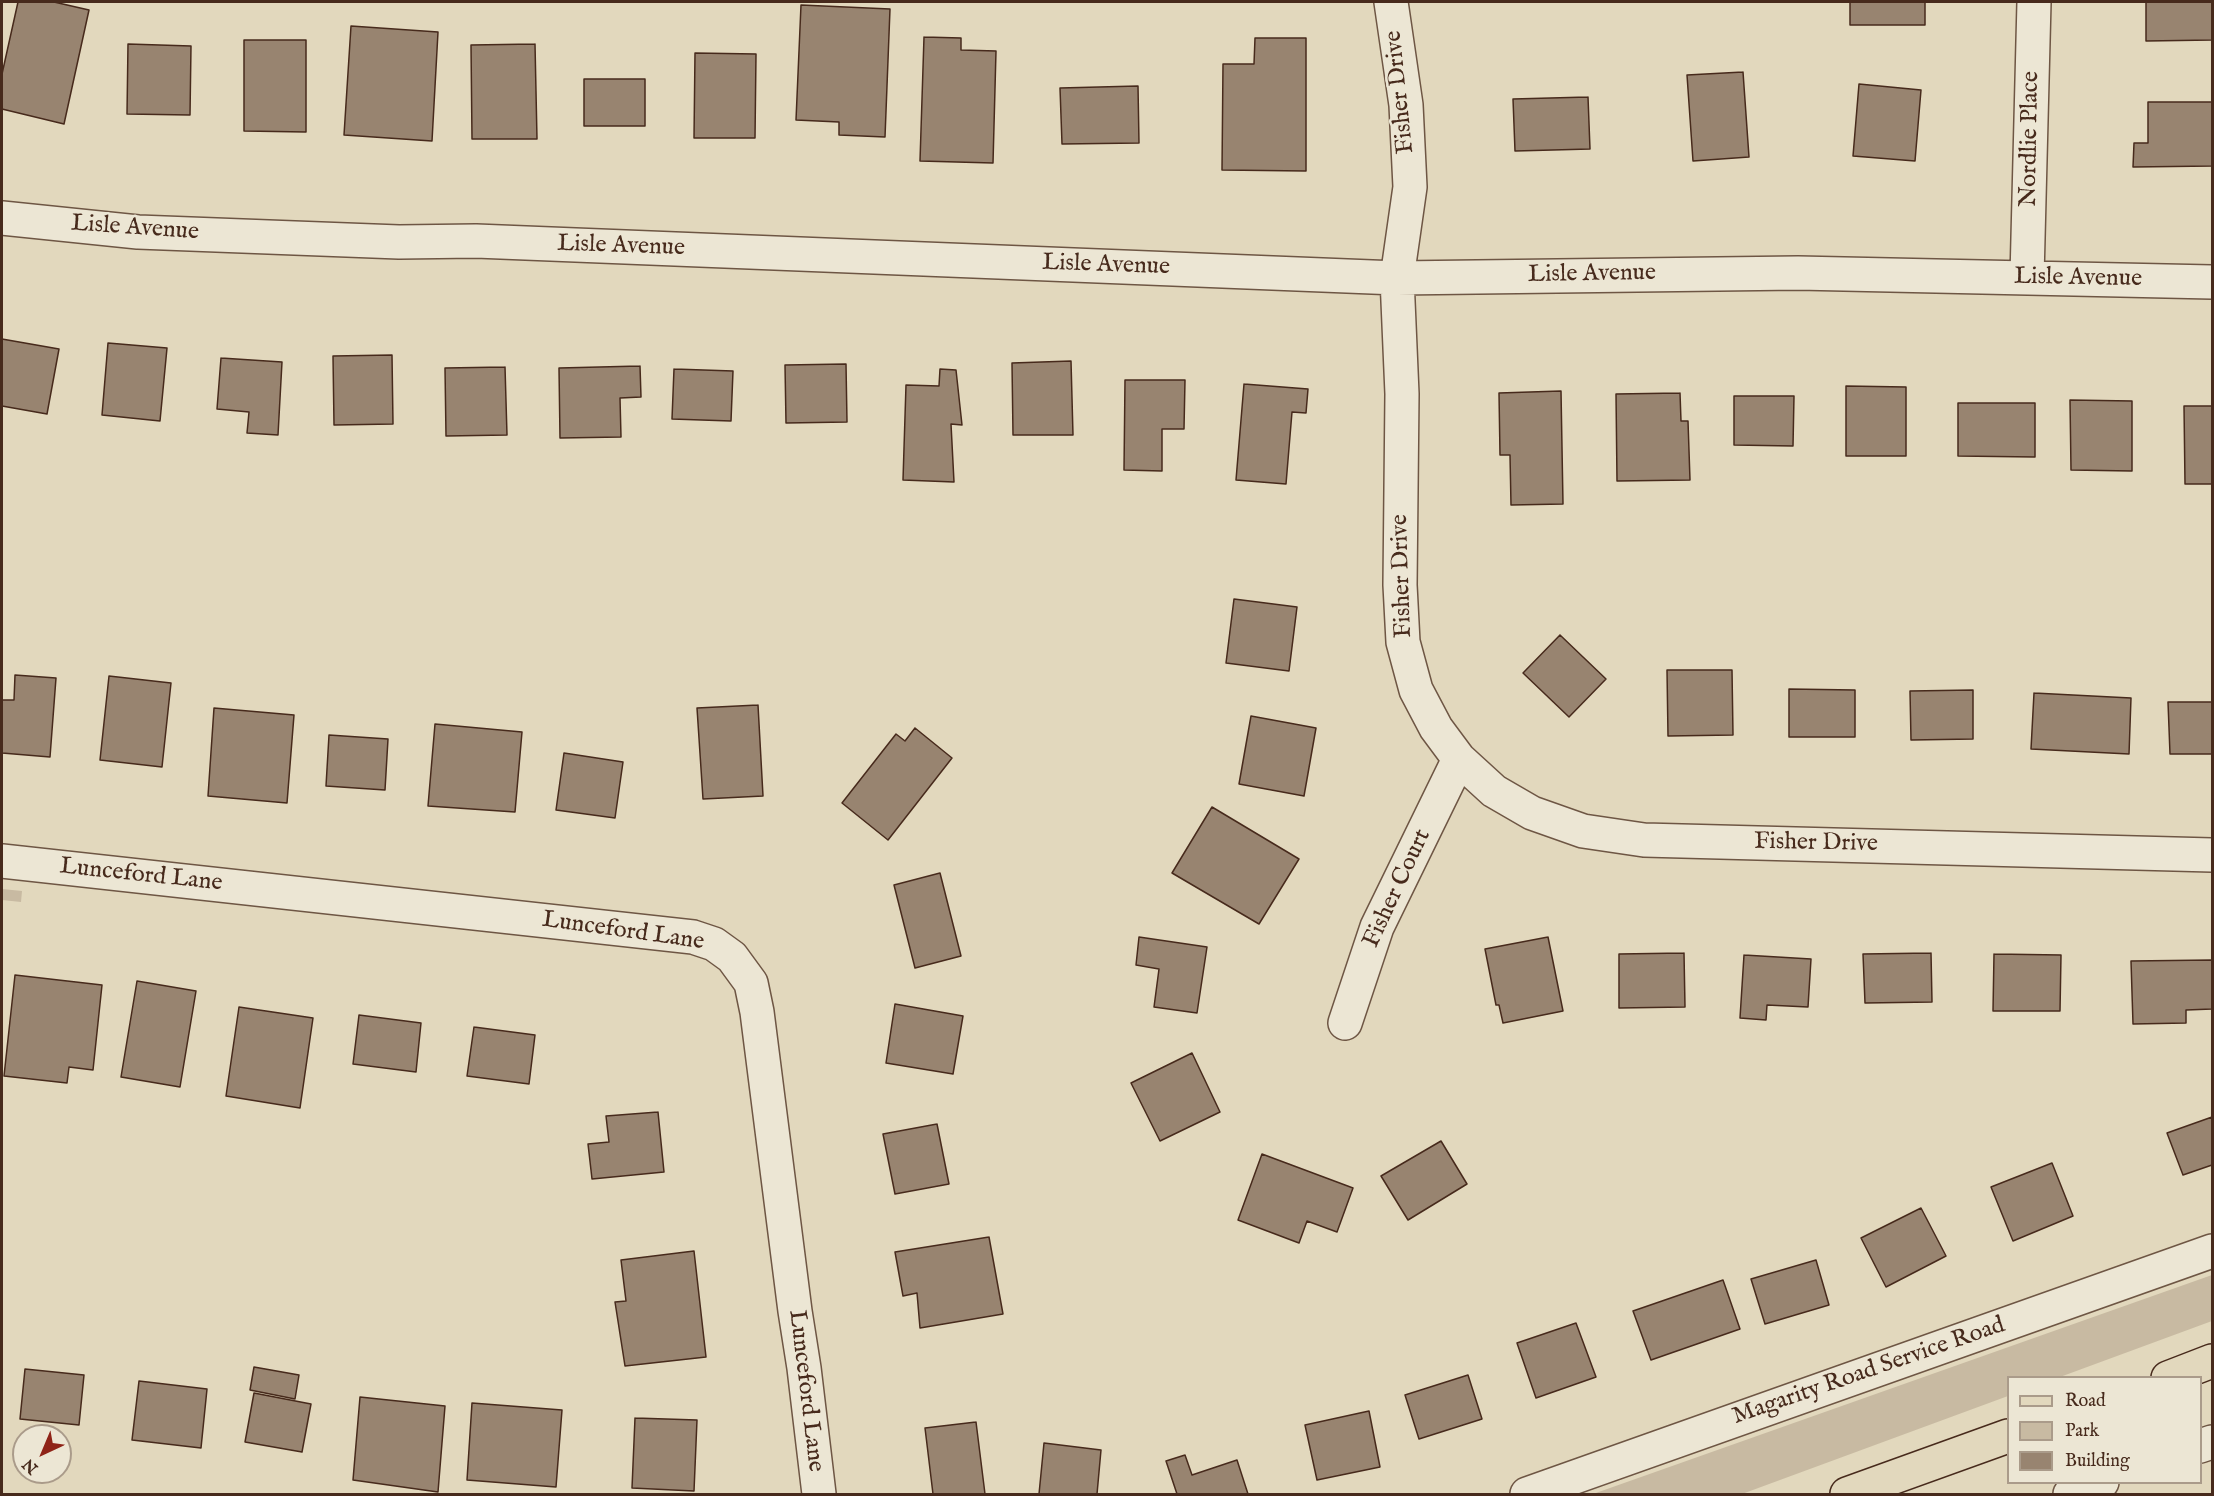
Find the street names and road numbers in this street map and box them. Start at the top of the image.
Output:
street label: Fisher Drive [1380,29,1422,155]
street label: Nordlie Place [2015,71,2047,207]
street label: Lisle Avenue [70,210,200,248]
street label: Lisle Avenue [557,230,685,264]
street label: Lisle Avenue [1042,249,1170,283]
street label: Lisle Avenue [1528,259,1656,291]
street label: Lisle Avenue [2014,263,2142,295]
street label: Fisher Drive [1386,514,1420,638]
street label: Fisher Court [1358,825,1438,953]
street label: Fisher Drive [1754,829,1878,859]
street label: Lunceford Lane [58,853,224,899]
street label: Lunceford Lane [540,906,706,958]
street label: Lunceford Lane [781,1308,829,1474]
street label: Magarity Road Service Road [1729,1312,2009,1432]

